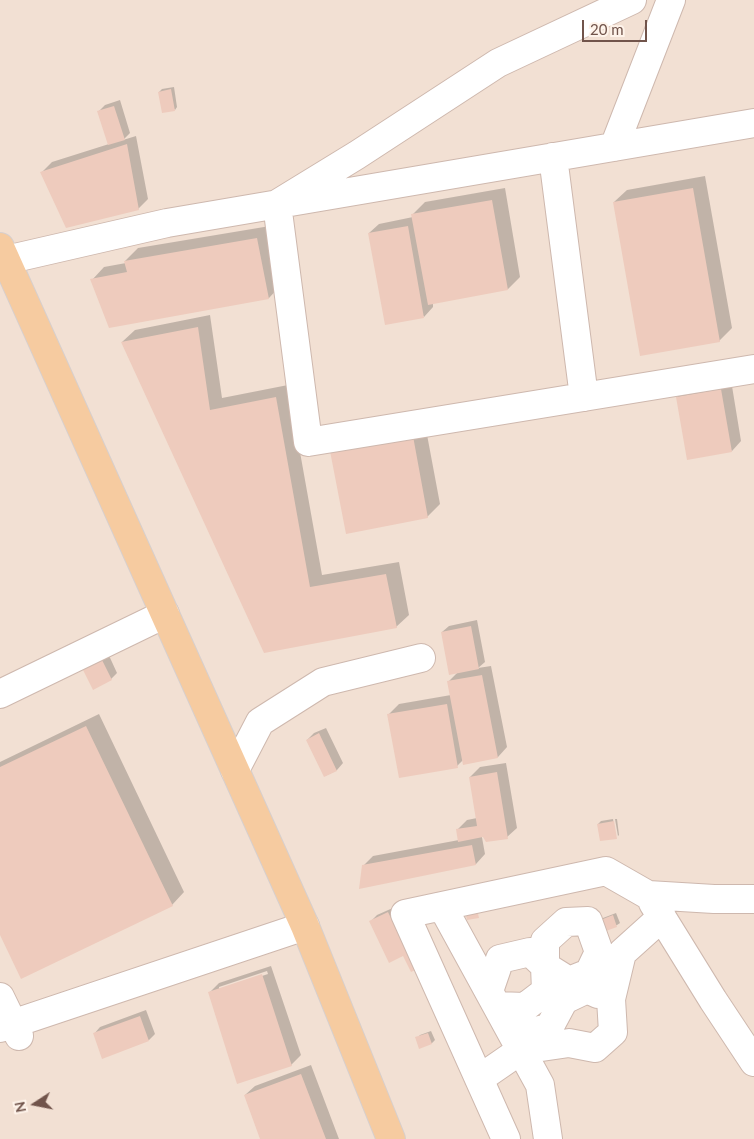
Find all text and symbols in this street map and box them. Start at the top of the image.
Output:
scale bar [584,10,649,42]
text: 20 m [590,20,624,38]
north arrow [10,1079,60,1129]
text: N [10,1100,29,1114]

